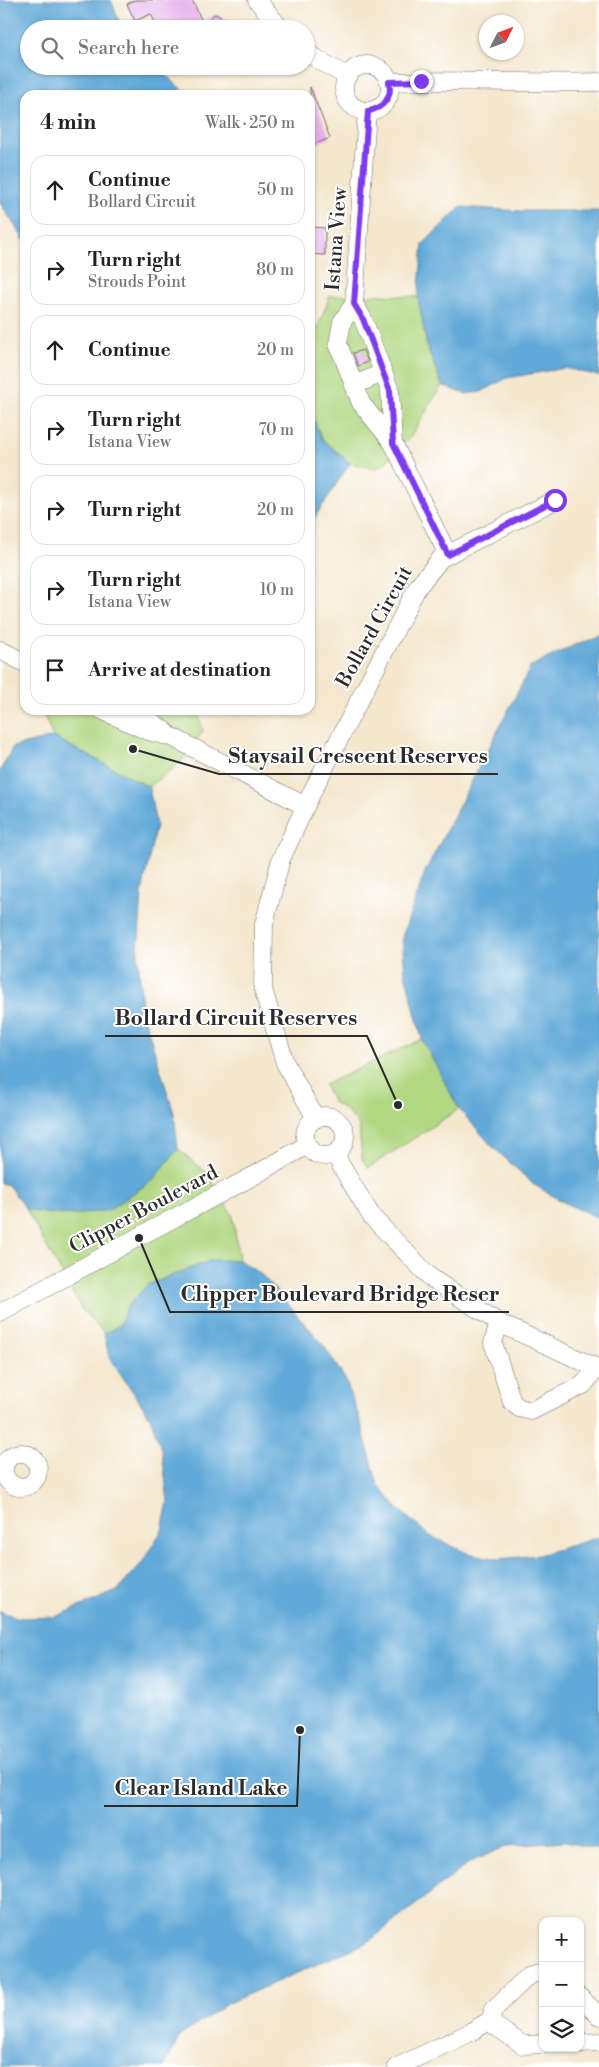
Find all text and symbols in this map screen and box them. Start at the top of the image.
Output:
north arrow [479,15,524,60]
search box [20,20,315,75]
icon: search [38,34,66,62]
text: Search here [78,36,179,60]
route end [410,70,433,93]
text: 4 min [40,110,96,136]
text: Walk · 250 m [205,113,295,133]
text: Continue [88,168,171,192]
icon: ahead [41,176,69,204]
text: 50 m [257,180,294,200]
street label: Istana View [321,185,353,292]
text: Bollard Circuit [88,192,196,212]
text: Turn right [88,248,181,272]
icon: right [41,256,69,284]
text: 80 m [256,260,294,280]
text: Strouds Point [88,272,186,292]
icon: ahead [41,336,69,364]
text: Continue [88,338,171,362]
text: 20 m [257,340,294,360]
text: Turn right [88,408,181,432]
icon: right [41,416,69,444]
text: 70 m [258,420,294,440]
text: Istana View [88,432,171,452]
route start [544,489,567,512]
icon: right [41,496,69,524]
text: Turn right [88,498,181,522]
text: 20 m [257,500,294,520]
street label: Bollard Circuit [331,562,419,693]
text: Turn right [88,568,181,592]
icon: right [41,576,69,604]
text: 10 m [260,580,294,600]
text: Istana View [88,592,171,612]
icon: arrive [41,656,69,684]
text: Arrive at destination [88,658,271,682]
callout: Staysail Crescent Reserves [219,738,498,774]
text: Staysail Crescent Reserves [228,744,488,770]
callout: Bollard Circuit Reserves [105,1000,367,1036]
text: Bollard Circuit Reserves [115,1006,357,1032]
street label: Clipper Boulevard [65,1160,223,1260]
callout: Clipper Boulevard Bridge Reser [170,1276,509,1312]
text: Clipper Boulevard Bridge Reser [180,1282,500,1308]
callout: Clear Island Lake [104,1770,297,1806]
text: Clear Island Lake [115,1776,287,1802]
map controls [539,1917,584,2052]
button: + [539,1917,584,1962]
button: − [539,1962,584,2007]
button: layers [539,2007,584,2052]

